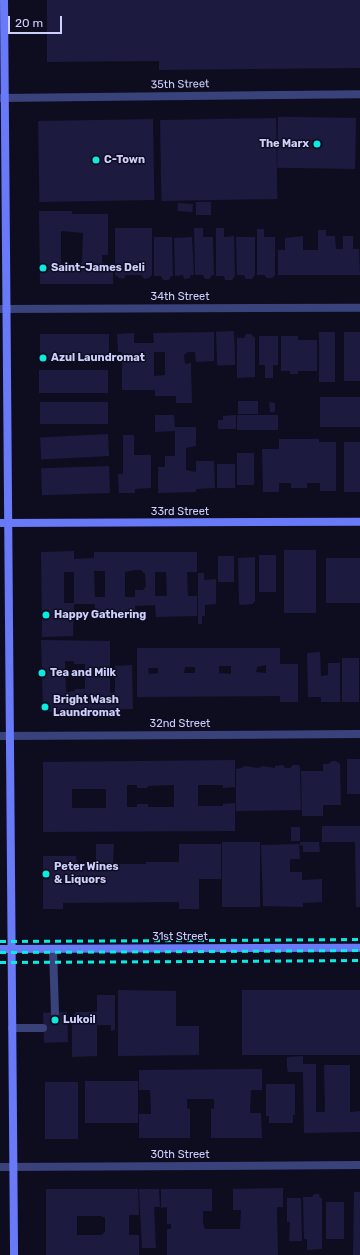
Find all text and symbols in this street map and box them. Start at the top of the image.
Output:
scale bar [10,8,64,34]
text: 20 m [15,16,43,30]
street label: 35th Street [151,78,209,92]
place label: The Marx [259,137,309,151]
marker: The Marx [312,139,322,149]
place label: C-Town [104,153,145,167]
marker: C-Town [91,155,101,165]
place label: Saint-James Deli [51,261,145,275]
marker: Saint-James Deli [38,263,48,273]
street label: 34th Street [151,290,209,304]
place label: Azul Laundromat [51,351,145,365]
marker: Azul Laundromat [38,353,48,363]
street label: 33rd Street [151,505,209,519]
place label: Happy Gathering [54,608,147,622]
marker: Happy Gathering [41,610,51,620]
place label: Tea and Milk [50,666,116,680]
marker: Tea and Milk [37,668,47,678]
place label: Bright Wash Laundromat [53,694,120,720]
marker: Bright Wash Laundromat [40,702,50,712]
street label: 32nd Street [150,717,210,731]
place label: Peter Wines & Liquors [54,861,119,887]
marker: Peter Wines & Liquors [41,869,51,879]
street label: 31st Street [152,930,208,944]
place label: Lukoil [63,1013,96,1027]
marker: Lukoil [50,1015,60,1025]
street label: 30th Street [150,1148,210,1162]

